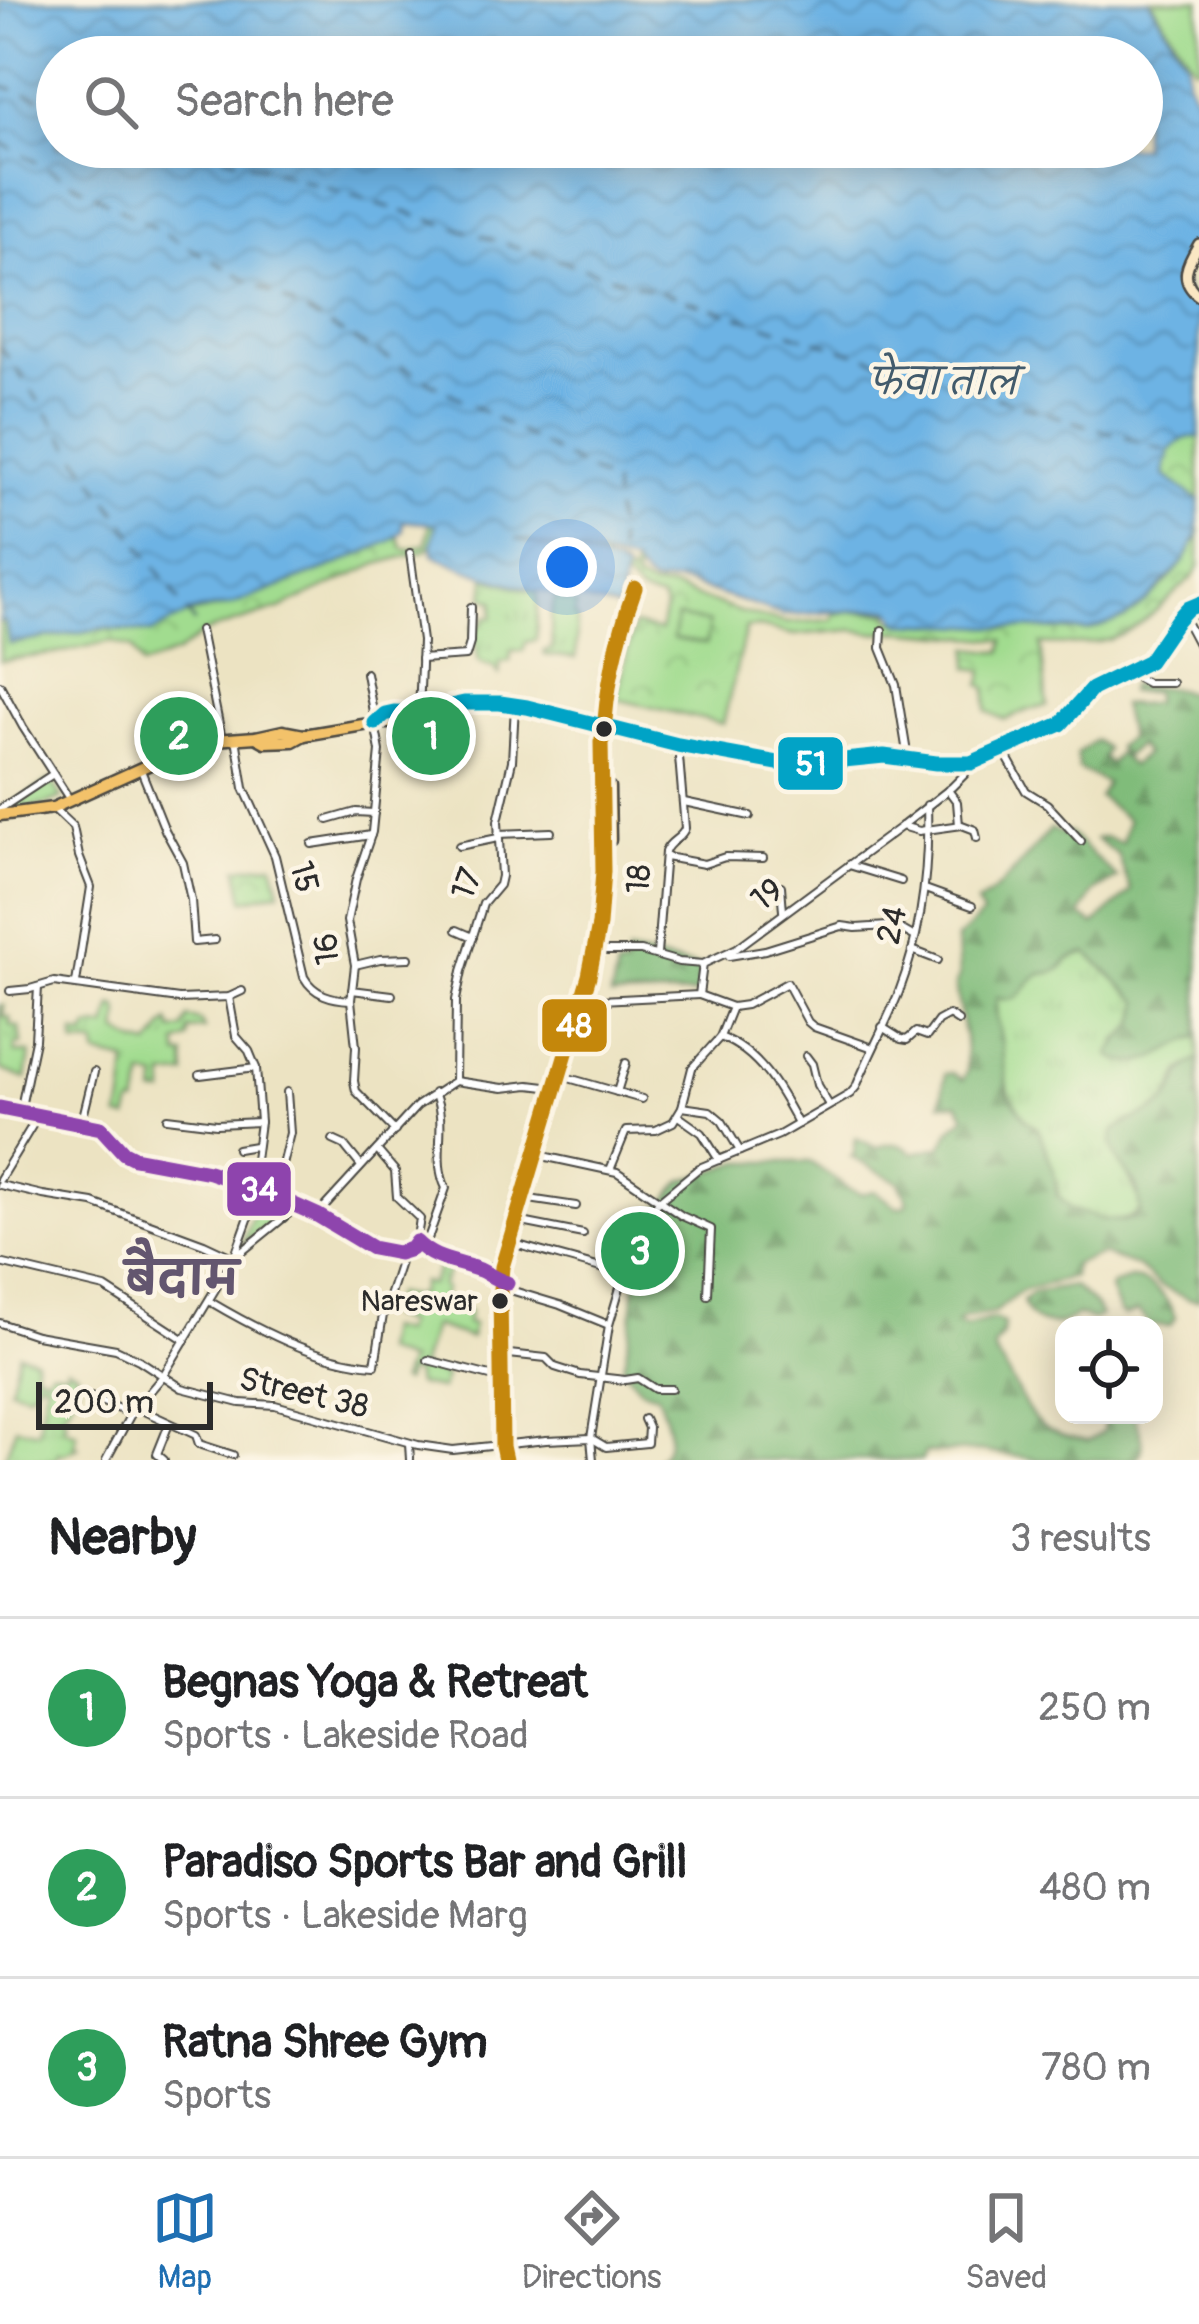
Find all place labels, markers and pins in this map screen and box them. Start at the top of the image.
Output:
pin: 2 [140,691,218,781]
pin: 1 [392,691,470,781]
unlabelled marker [593,718,615,740]
pin: 3 [601,1206,679,1296]
place label: Nareswar [361,1283,478,1320]
marker: Nareswar [489,1290,511,1312]

